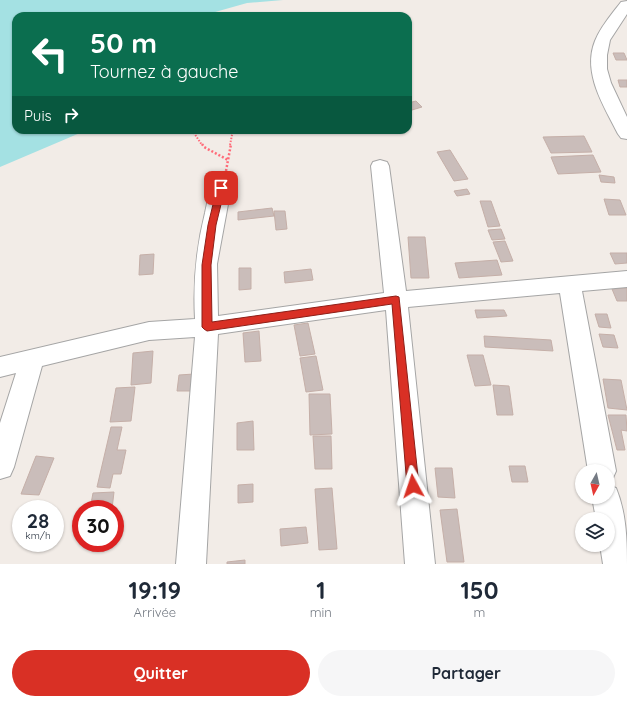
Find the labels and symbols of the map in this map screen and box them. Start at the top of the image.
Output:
pin [204,171,238,205]
north arrow [575,464,615,504]
position arrow [392,465,434,507]
speed limit sign: 30 [72,500,124,552]

